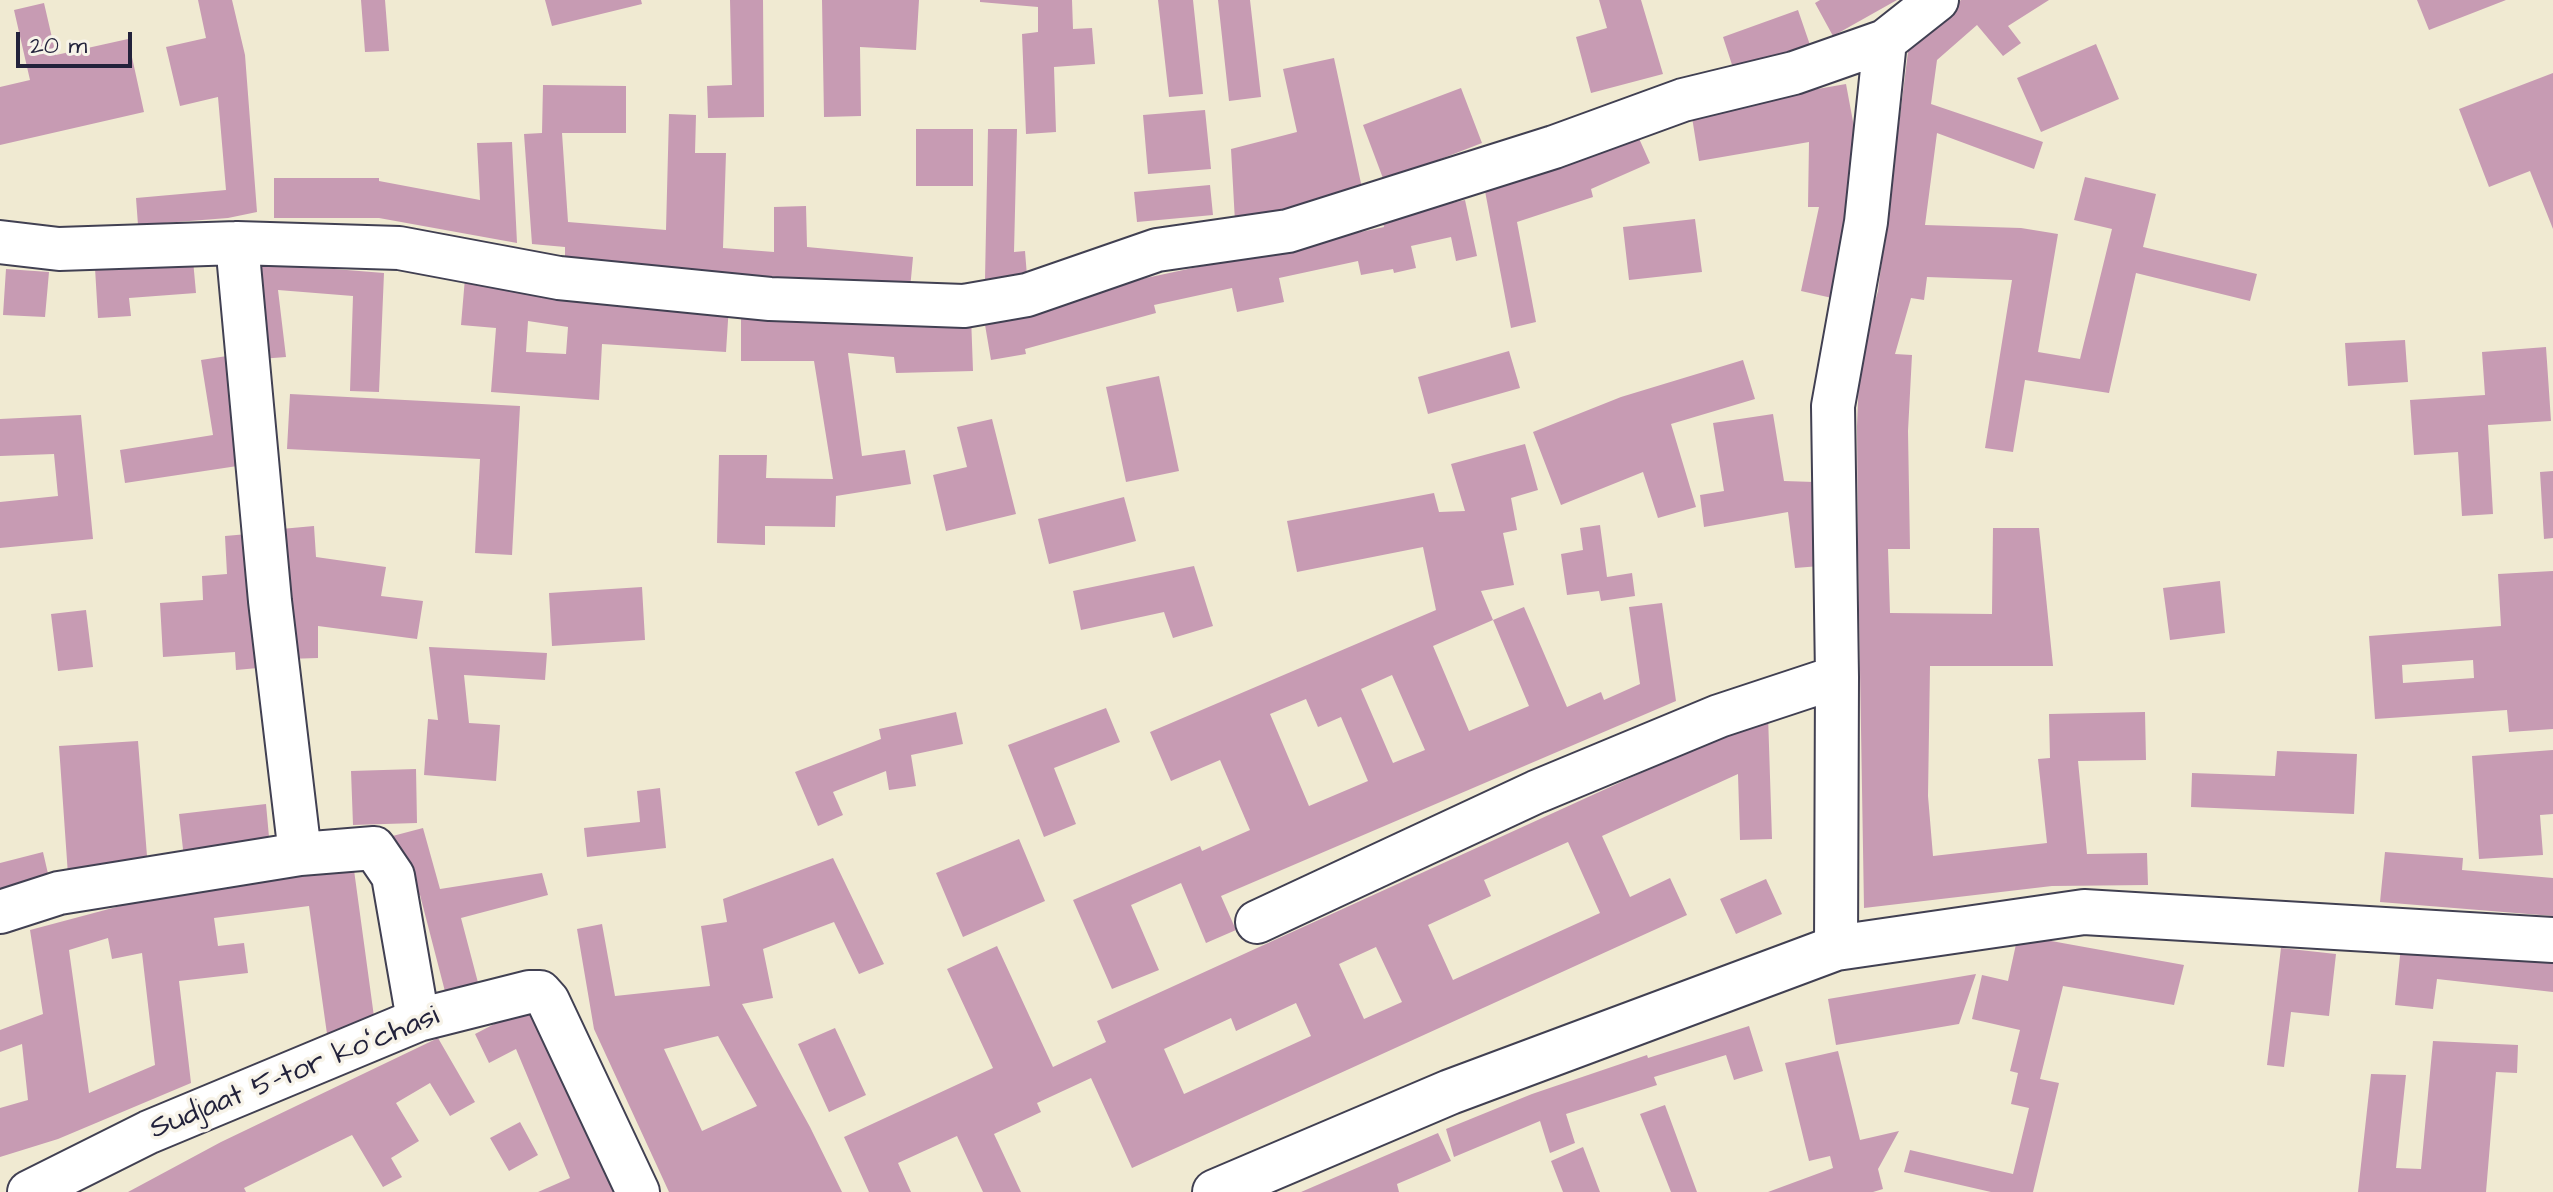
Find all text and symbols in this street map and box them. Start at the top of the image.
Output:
scale bar [20,16,136,66]
text: 20 m [30,29,87,63]
street label: Sudjaat 5-tor koʻchasi [145,999,445,1149]

